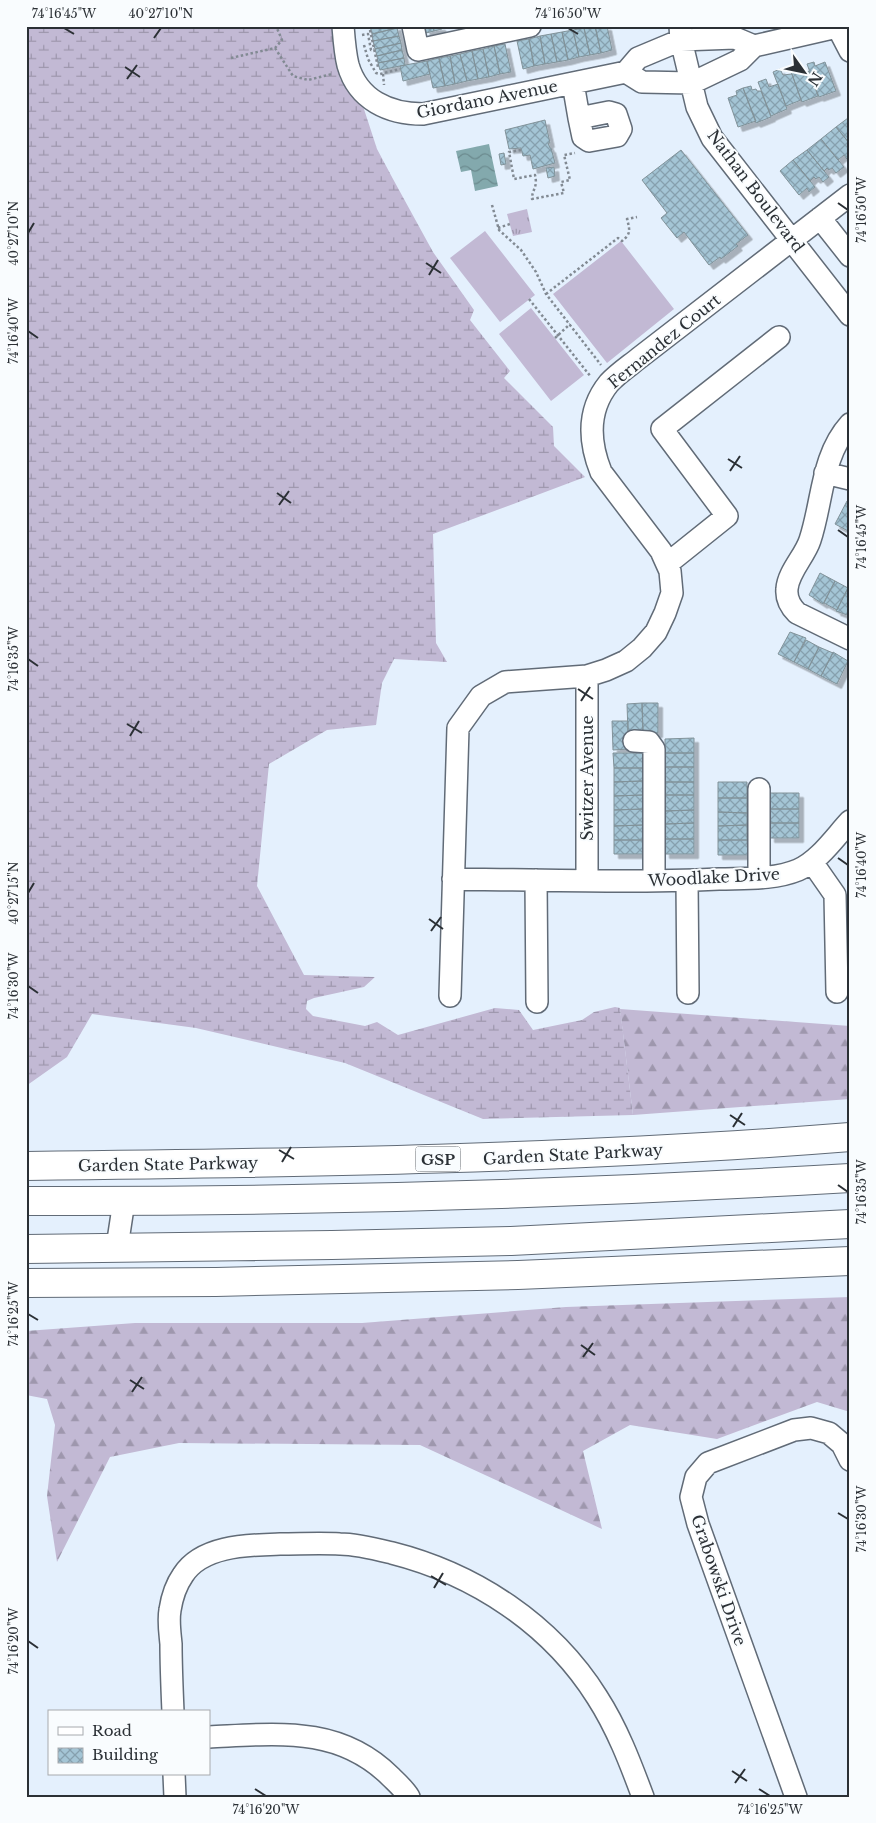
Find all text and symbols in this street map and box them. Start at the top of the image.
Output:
text: 74°16'45"W [32,6,97,21]
text: 40°27'10"N [129,6,194,21]
text: 74°16'50"W [535,6,602,21]
north arrow [778,48,828,98]
text: N [804,69,826,90]
street label: Giordano Avenue [415,76,559,122]
street label: Nathan Boulevard [703,126,809,257]
text: 74°16'50"W [854,176,869,243]
text: 40°27'10"N [6,200,21,265]
street label: Fernandez Court [604,290,724,392]
text: 74°16'40"W [6,297,21,364]
text: 74°16'45"W [854,504,869,569]
text: 74°16'35"W [6,626,21,692]
street label: Switzer Avenue [577,715,597,841]
text: 74°16'40"W [854,831,869,898]
text: 40°27'15"N [6,861,21,925]
street label: Woodlake Drive [647,864,780,890]
text: 74°16'30"W [6,952,21,1019]
street label: Garden State Parkway [483,1139,664,1169]
road number: GSP [416,1146,460,1172]
street label: Garden State Parkway [78,1152,259,1176]
text: 74°16'35"W [854,1159,869,1225]
text: 74°16'25"W [6,1281,21,1347]
text: 74°16'30"W [854,1485,869,1552]
street label: Grabowski Drive [687,1512,751,1648]
text: 74°16'20"W [6,1607,21,1674]
legend [48,1710,210,1776]
text: Road [92,1721,132,1740]
text: Building [92,1745,159,1764]
text: 74°16'20"W [233,1802,300,1817]
text: 74°16'25"W [737,1802,803,1817]

